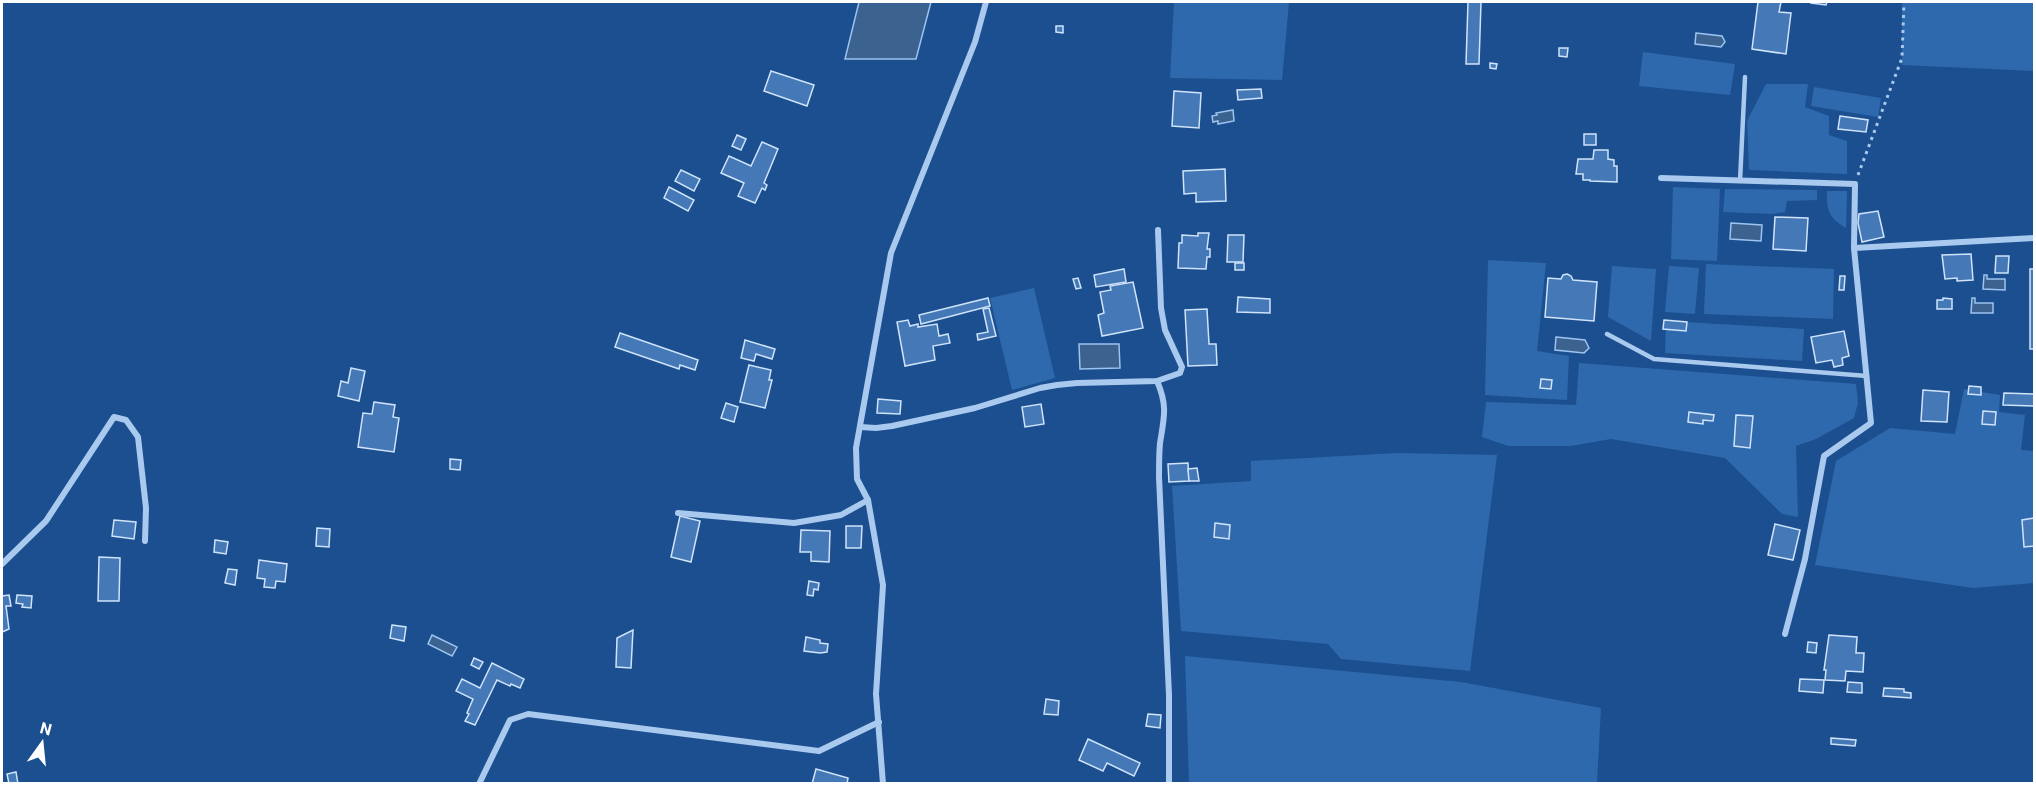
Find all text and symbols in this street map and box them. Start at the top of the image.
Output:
north arrow [12,713,72,773]
text: N [38,718,54,740]

